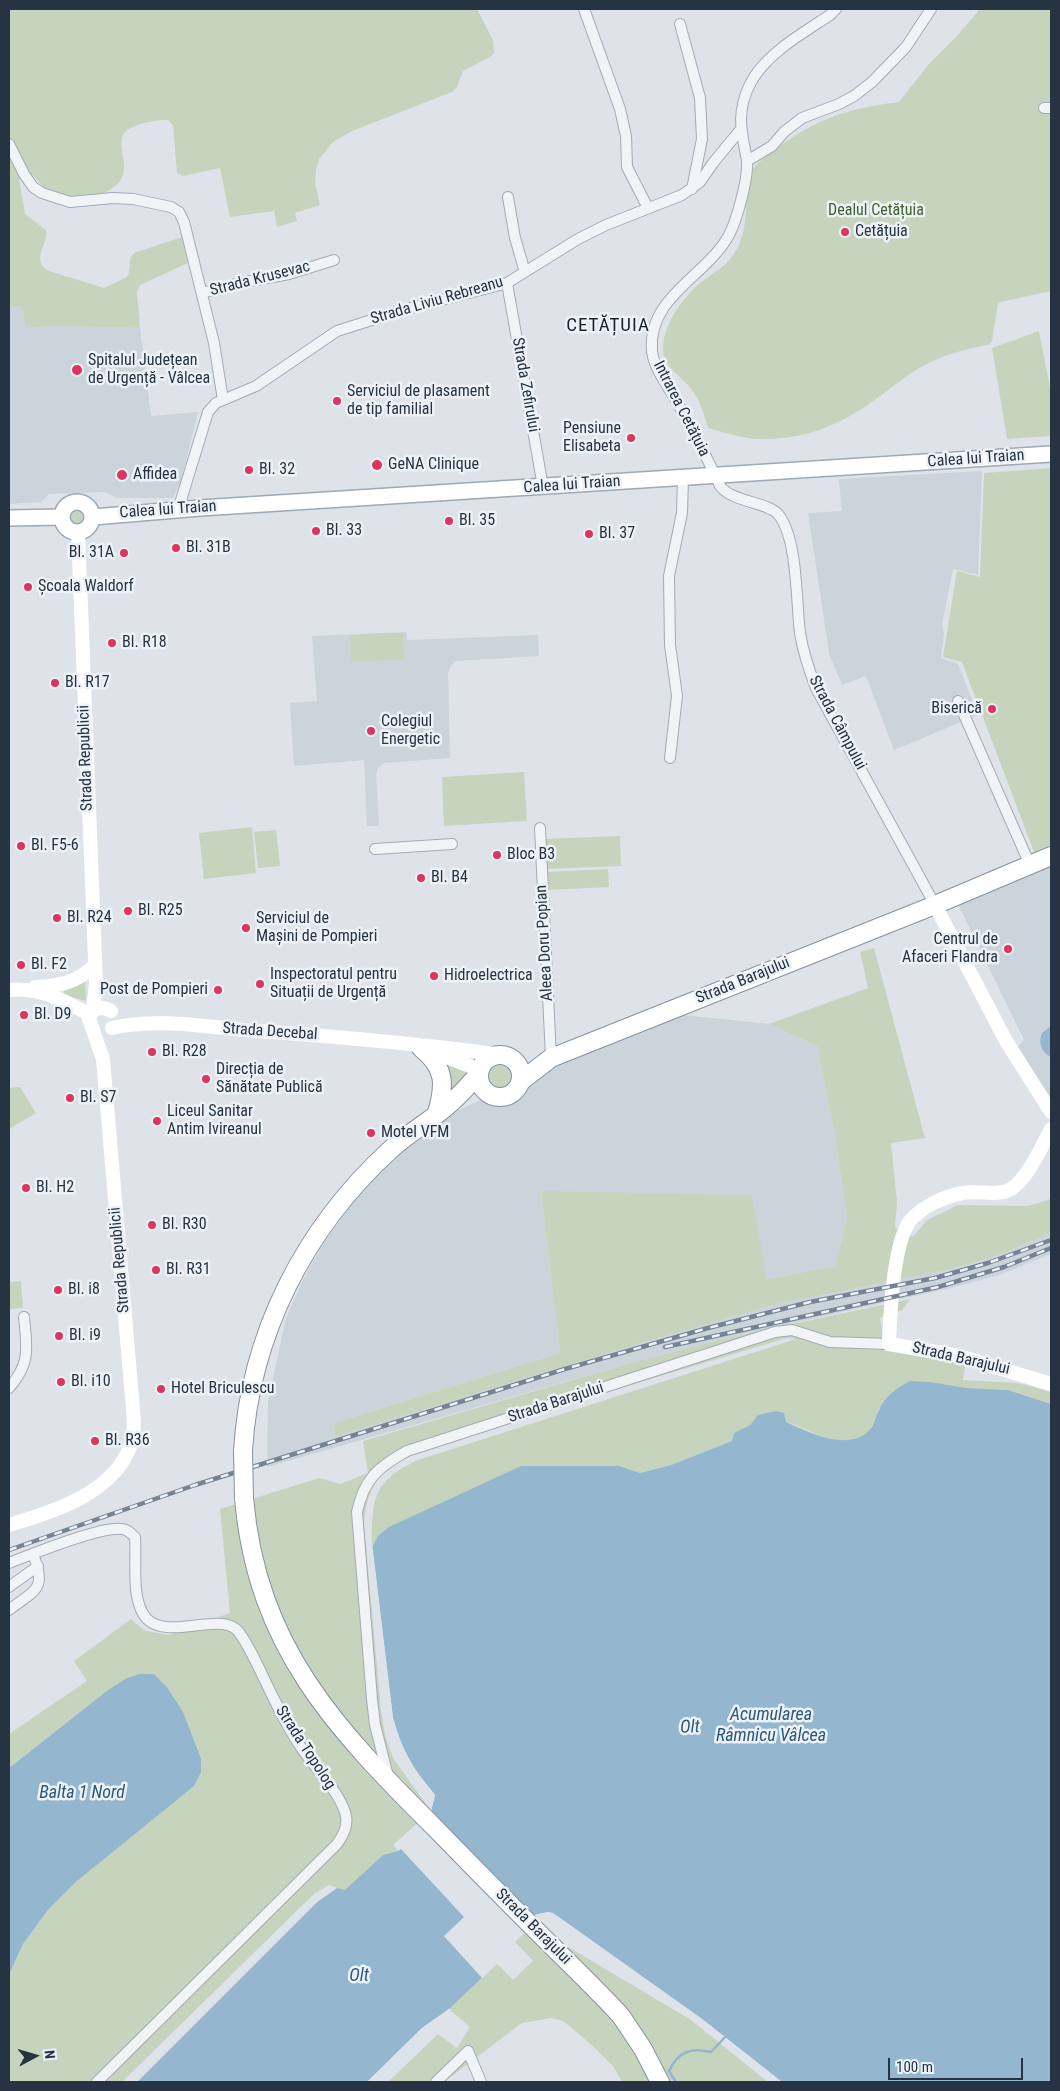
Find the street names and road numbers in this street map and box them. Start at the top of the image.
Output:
street label: Strada Krusevac [208,257,312,301]
street label: Strada Liviu Rebreanu [369,273,505,329]
street label: Strada Zefirului [507,336,543,434]
street label: Intrarea Cetățuia [649,358,713,460]
street label: Calea lui Traian [927,446,1025,472]
street label: Calea lui Traian [523,472,621,498]
street label: Calea lui Traian [119,497,217,523]
street label: Strada Câmpului [804,673,870,773]
street label: Strada Republicii [75,705,97,811]
street label: Aleea Doru Popian [532,884,558,1002]
street label: Strada Barajului [693,953,793,1009]
street label: Strada Decebal [222,1019,318,1045]
street label: Strada Republicii [106,1206,134,1314]
street label: Strada Barajului [910,1338,1012,1380]
street label: Strada Barajului [506,1378,606,1428]
street label: Strada Topolog [271,1703,339,1793]
street label: Strada Barajului [491,1885,575,1969]

